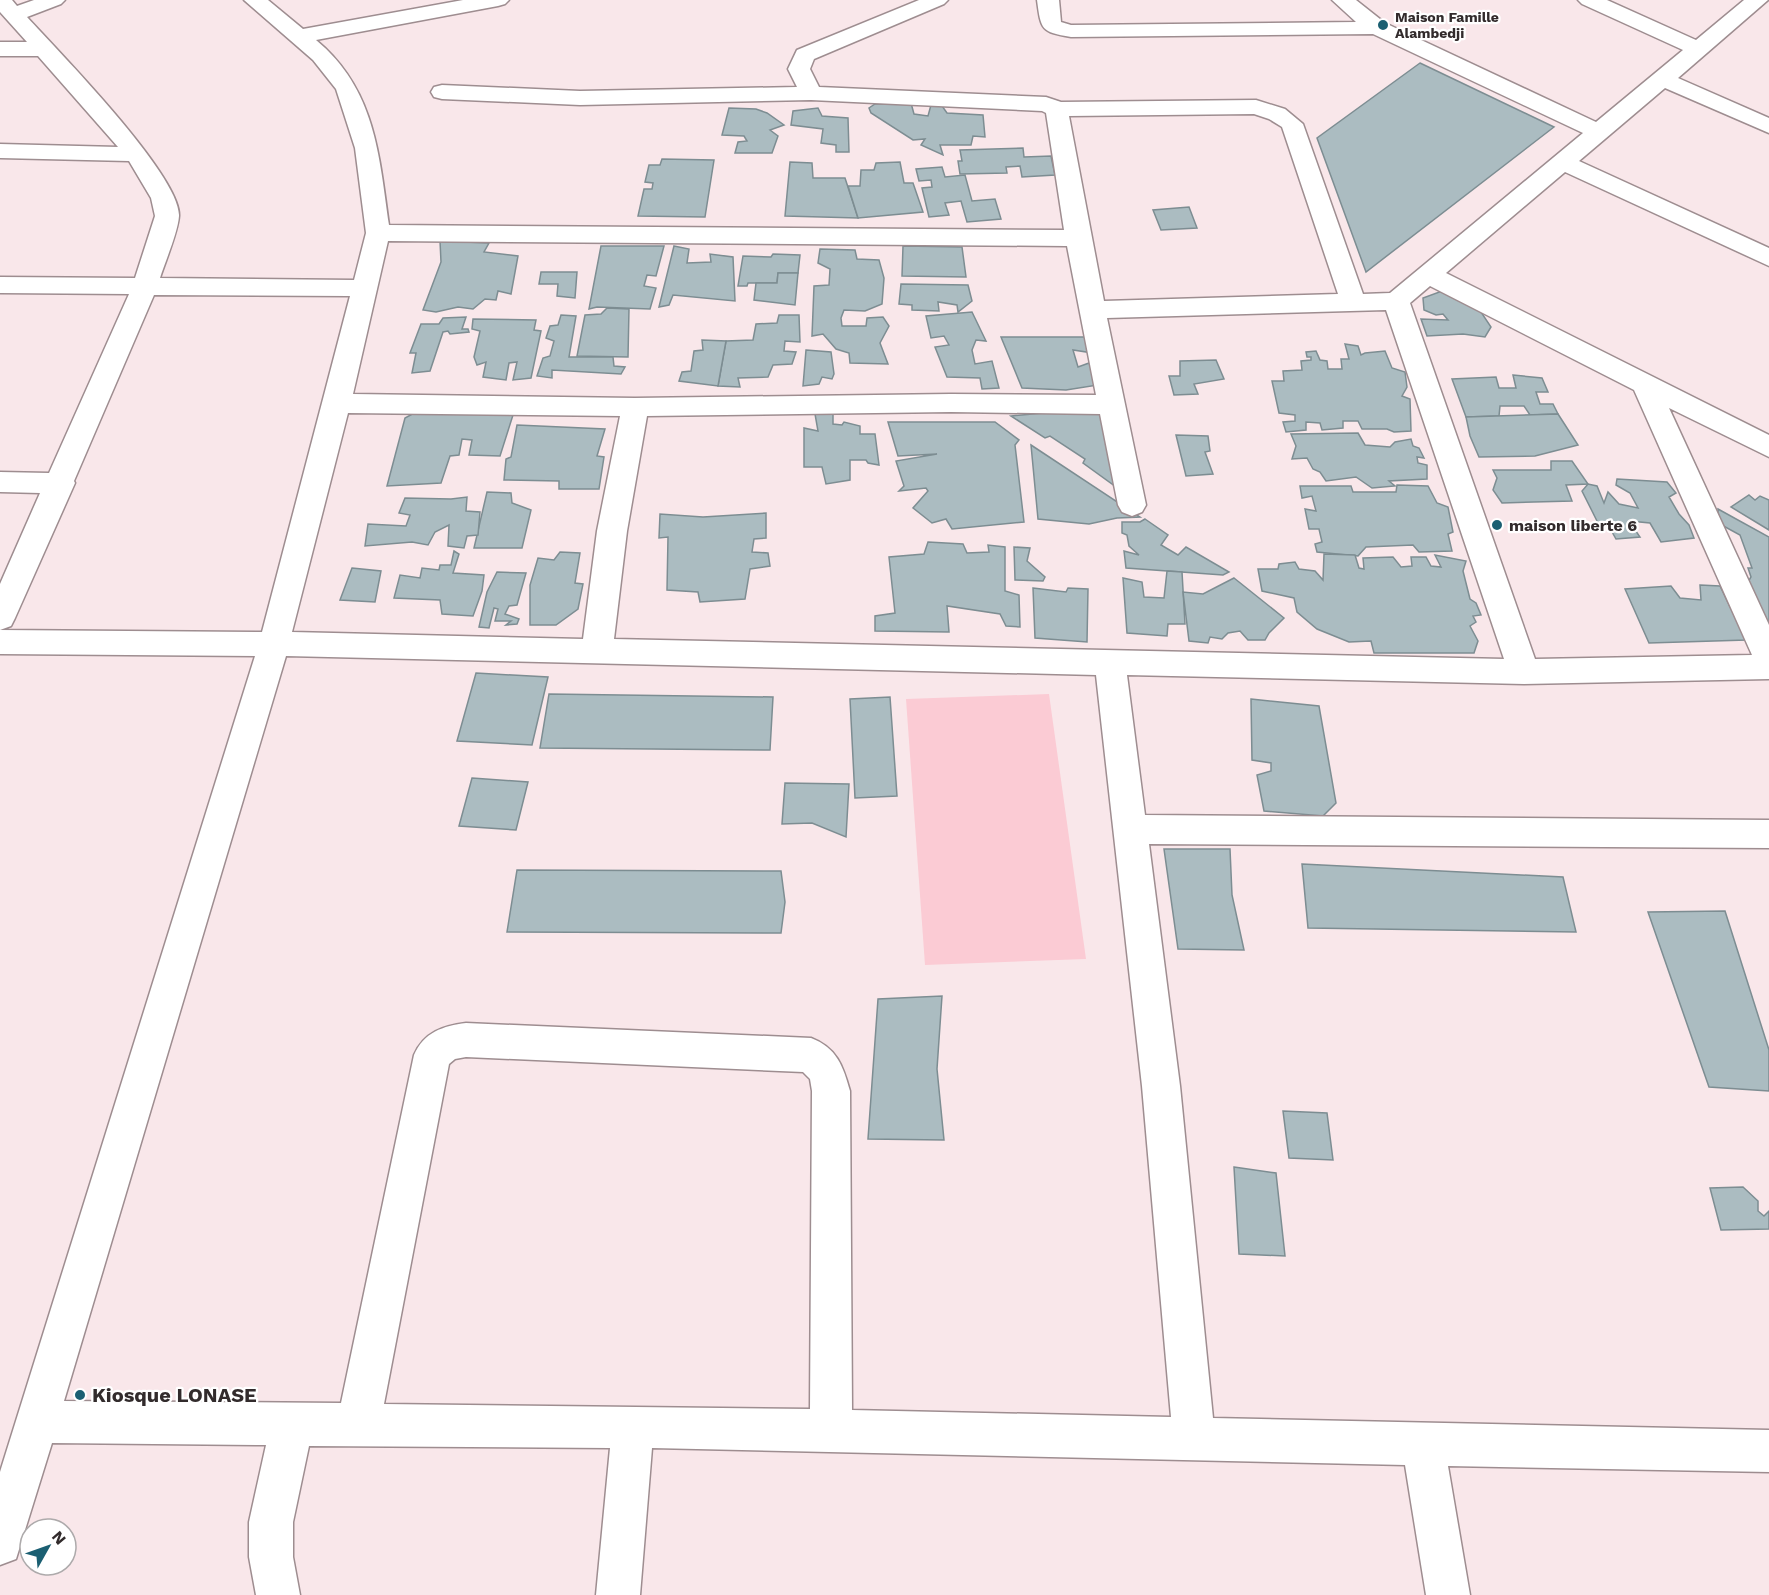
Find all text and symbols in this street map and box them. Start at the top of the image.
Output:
place label: Maison Famille Alambedji [1395,9,1499,41]
marker: Maison Famille Alambedji [1376,18,1390,32]
place label: maison liberte 6 [1509,516,1637,535]
marker: maison liberte 6 [1490,518,1504,532]
place label: Kiosque LONASE [92,1383,257,1407]
marker: Kiosque LONASE [73,1388,87,1402]
north arrow [18,1517,78,1577]
text: N [48,1527,70,1548]

